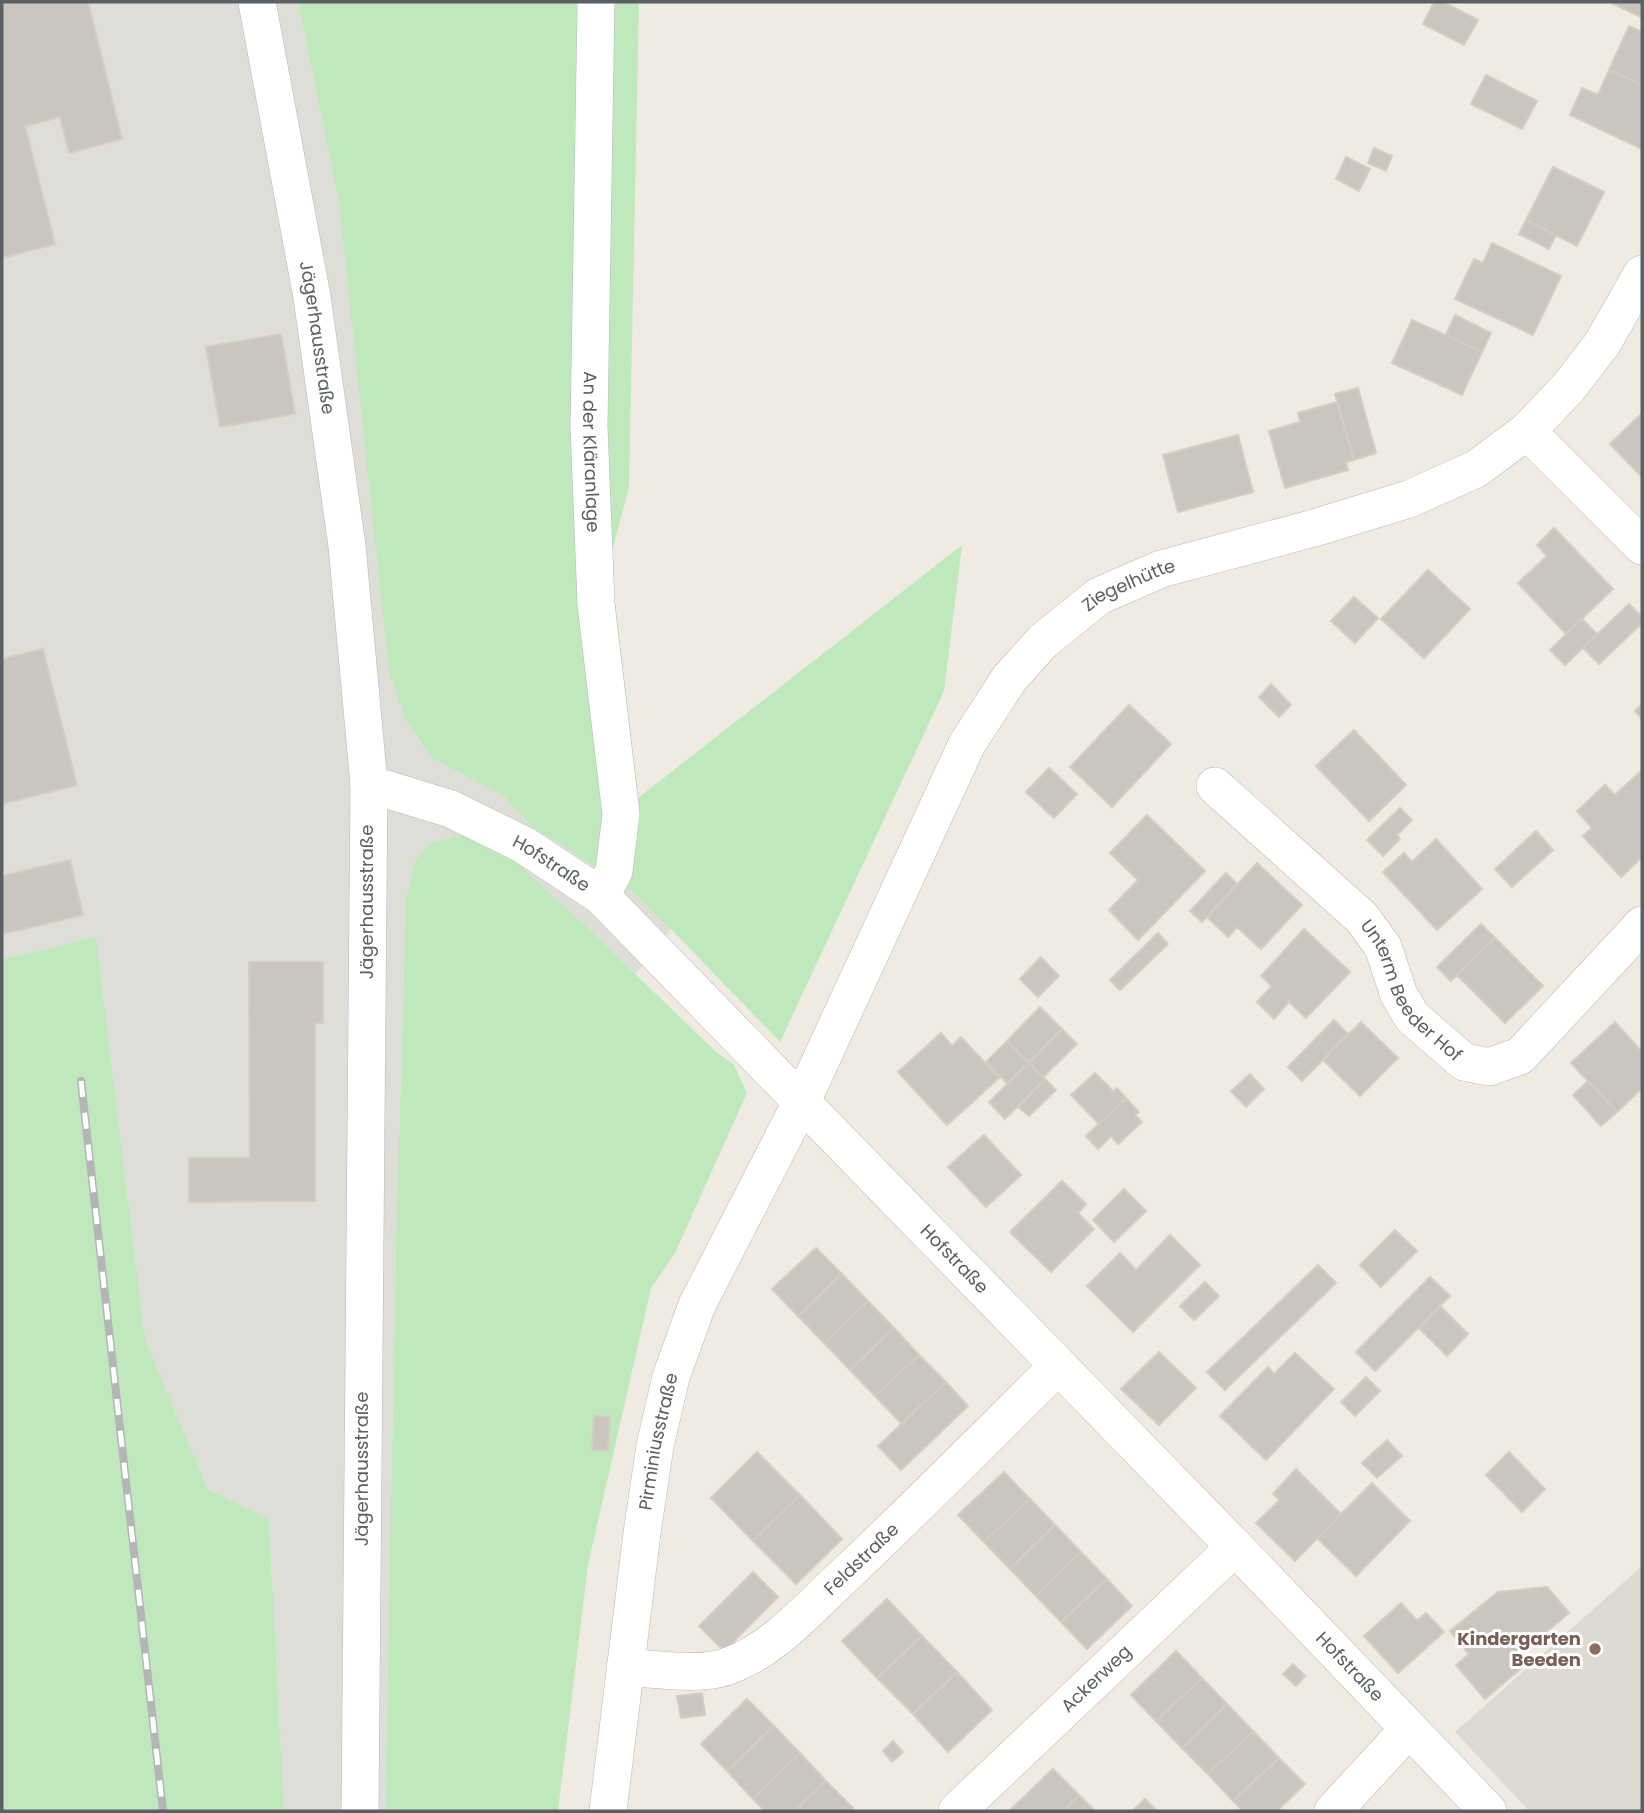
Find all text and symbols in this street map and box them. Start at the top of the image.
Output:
street label: Jägerhausstraße [294,259,341,416]
street label: An der Kläranlage [577,371,606,533]
street label: Ziegelhütte [1076,553,1178,617]
street label: Jägerhausstraße [354,825,379,979]
street label: Hofstraße [509,828,595,898]
street label: Unterm Beeder Hof [1355,914,1468,1067]
street label: Hofstraße [915,1218,994,1299]
street label: Pirminiusstraße [633,1370,684,1512]
street label: Jägerhausstraße [349,1392,374,1546]
street label: Feldstraße [818,1517,904,1600]
street label: Hofstraße [1311,1626,1390,1707]
place label: Kindergarten Beeden [1457,1626,1581,1672]
street label: Ackerweg [1055,1639,1137,1718]
marker: Kindergarten Beeden [1587,1641,1603,1657]

